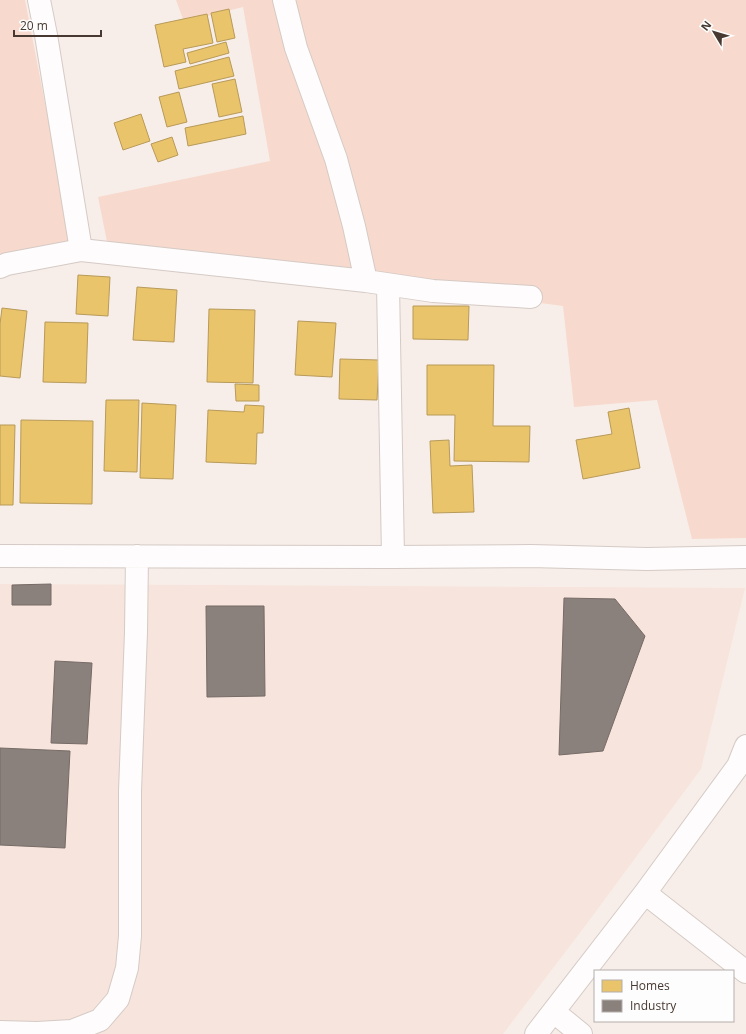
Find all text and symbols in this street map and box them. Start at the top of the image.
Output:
scale bar [14,12,101,38]
north arrow [694,12,734,52]
text: 20 m [20,17,48,34]
text: N [697,17,714,34]
legend [594,970,734,1022]
text: Homes [630,977,670,994]
text: Industry [630,997,677,1014]

